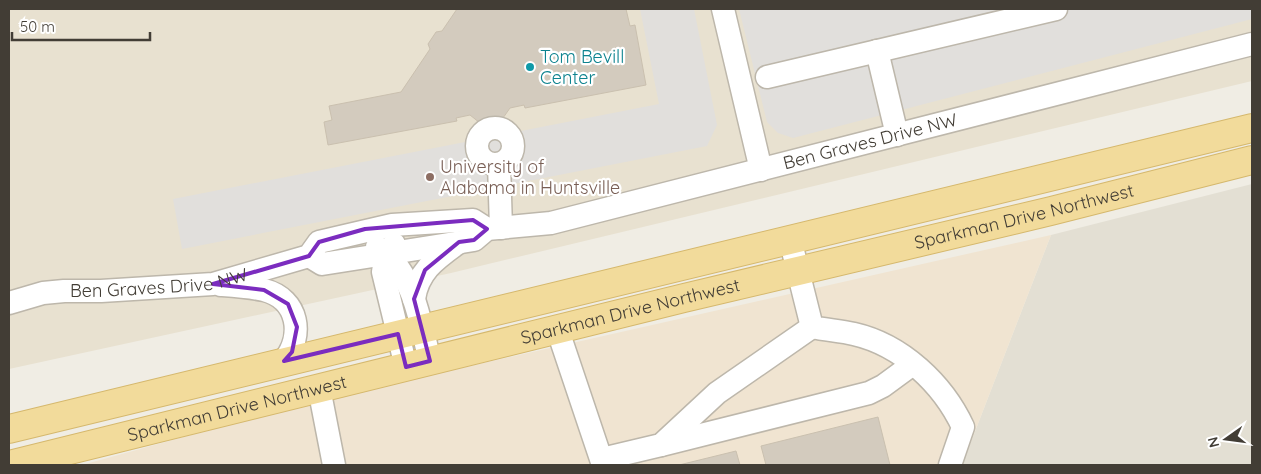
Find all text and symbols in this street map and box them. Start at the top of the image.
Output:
scale bar [12,10,150,42]
text: 50 m [20,17,55,36]
place label: Tom Bevill Center [540,45,624,89]
marker: Tom Bevill Center [524,61,536,73]
street label: Ben Graves Drive NW [781,108,960,174]
place label: University of Alabama in Huntsville [440,155,620,199]
marker: University of Alabama in Huntsville [424,171,436,183]
street label: Sparkman Drive Northwest [912,178,1136,254]
street label: Ben Graves Drive NW [70,262,250,302]
street label: Sparkman Drive Northwest [518,273,742,349]
street label: Sparkman Drive Northwest [125,370,349,446]
north arrow [1201,414,1251,464]
text: N [1203,435,1223,449]

